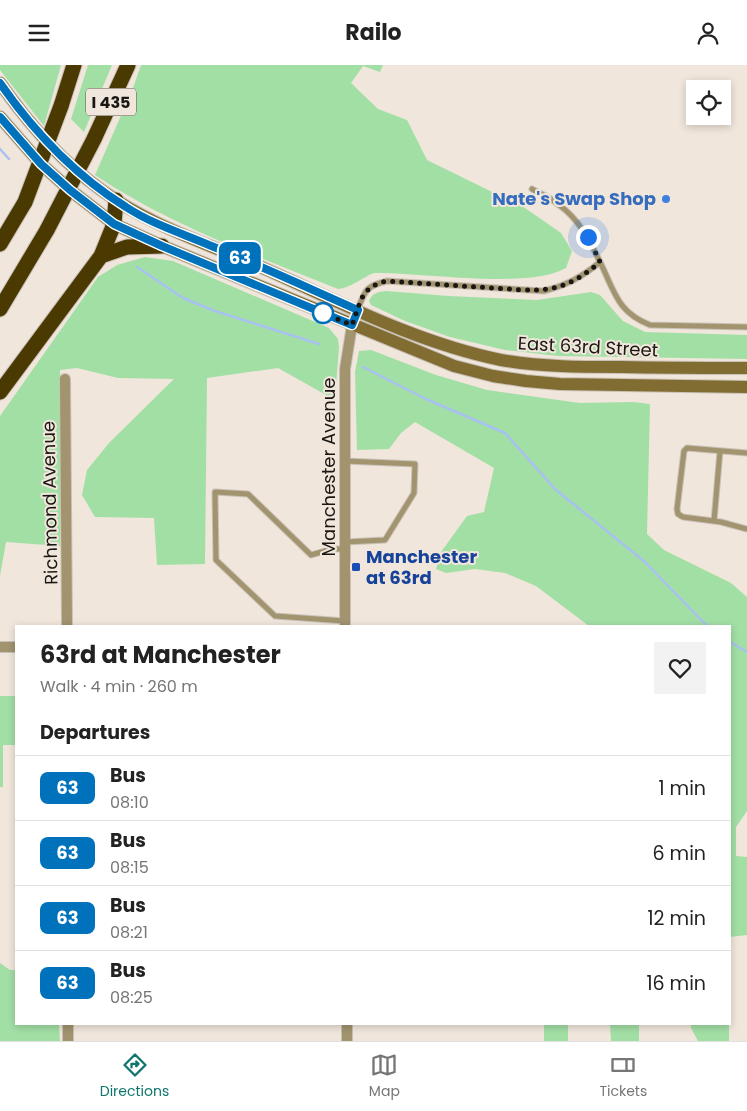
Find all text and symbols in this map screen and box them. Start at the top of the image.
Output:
text: Railo [345,17,402,48]
icon: menu [25,19,53,47]
icon: person [694,19,722,47]
map controls [686,80,731,125]
button: locate [686,80,731,125]
road number: I 435 [86,89,136,116]
place label: Nate's Swap Shop [492,186,656,211]
marker: Nate's Swap Shop [660,193,672,205]
your location [576,225,601,250]
line badge: 63 [218,242,262,274]
text: 63 [229,245,251,270]
unlabelled marker [312,302,334,324]
street label: East 63rd Street [517,330,659,363]
street label: Manchester Avenue [316,377,341,557]
street label: Richmond Avenue [36,421,63,585]
place label: Manchester at 63rd [366,544,477,590]
marker: Manchester at 63rd [350,561,362,573]
text: 63rd at Manchester [40,638,281,671]
button: heart [654,642,706,694]
text: Walk · 4 min · 260 m [40,675,198,698]
text: Departures [40,719,150,746]
text: Bus [110,762,146,789]
text: 63 [56,775,79,800]
text: 1 min [658,775,706,802]
text: 08:10 [110,791,149,814]
text: Bus [110,827,146,854]
text: 63 [56,840,79,865]
text: 6 min [652,840,706,867]
text: 08:15 [110,856,149,879]
text: Bus [110,892,146,919]
text: 63 [56,905,79,930]
text: 12 min [648,905,706,932]
text: 08:21 [110,921,148,944]
text: Bus [110,957,146,984]
text: 63 [56,970,79,995]
text: 16 min [646,970,706,997]
text: 08:25 [110,986,153,1009]
tab: Directions [100,1051,169,1102]
tab: Map [369,1051,400,1102]
tab: Tickets [599,1051,647,1102]

